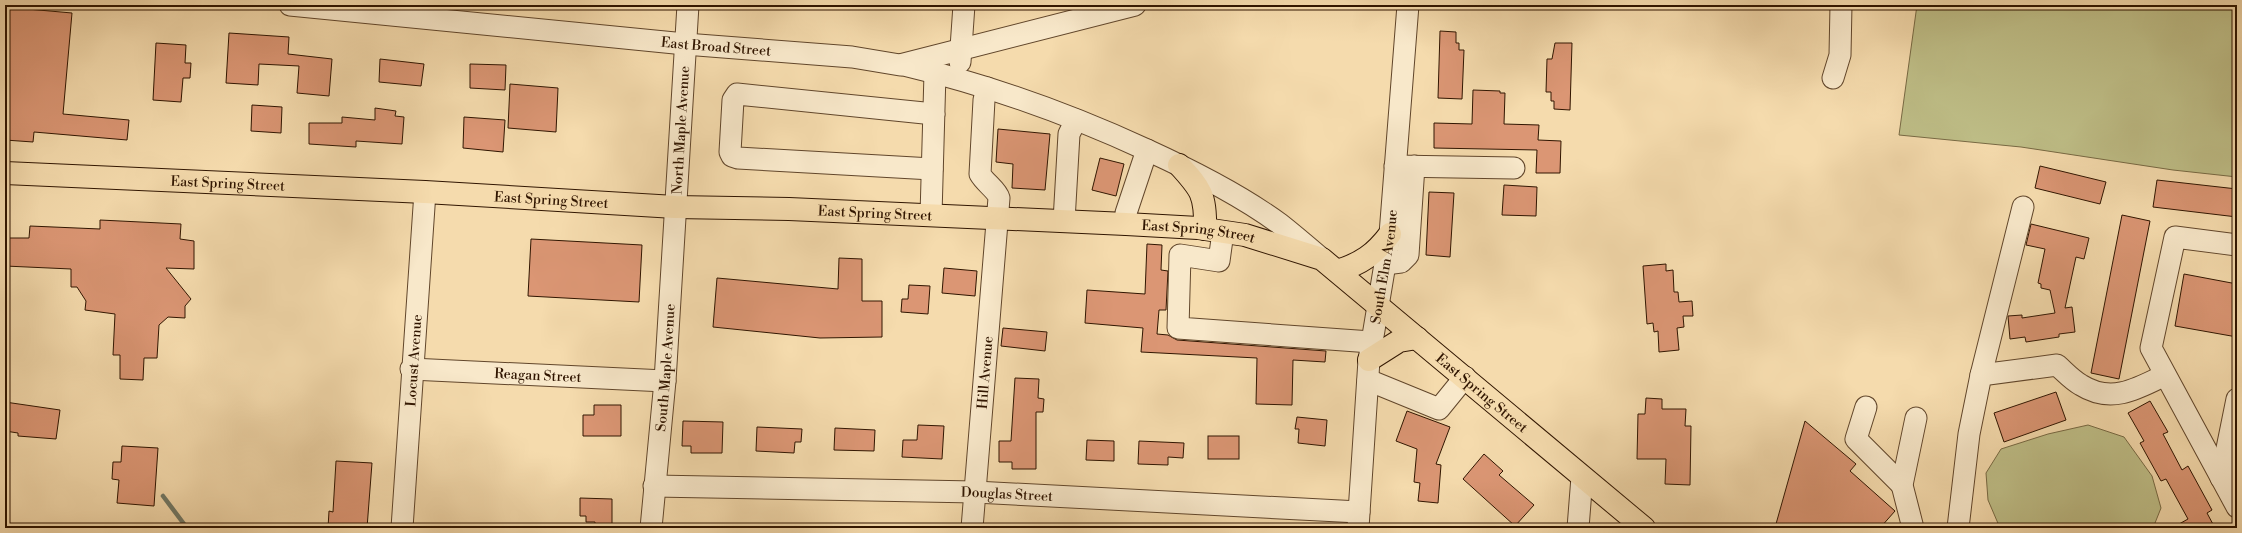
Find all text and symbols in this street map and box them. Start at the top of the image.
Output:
street label: East Broad Street [660,34,772,61]
street label: North Maple Avenue [668,65,694,195]
street label: East Spring Street [170,172,285,196]
street label: East Spring Street [494,188,609,213]
street label: East Spring Street [817,202,933,225]
street label: South Elm Avenue [1367,209,1402,325]
street label: East Spring Street [1141,217,1257,248]
street label: South Maple Avenue [652,303,680,432]
street label: Locust Avenue [402,314,427,407]
street label: Hill Avenue [974,335,998,410]
street label: East Spring Street [1432,350,1531,437]
street label: Reagan Street [494,365,582,387]
street label: Douglas Street [961,484,1053,506]

